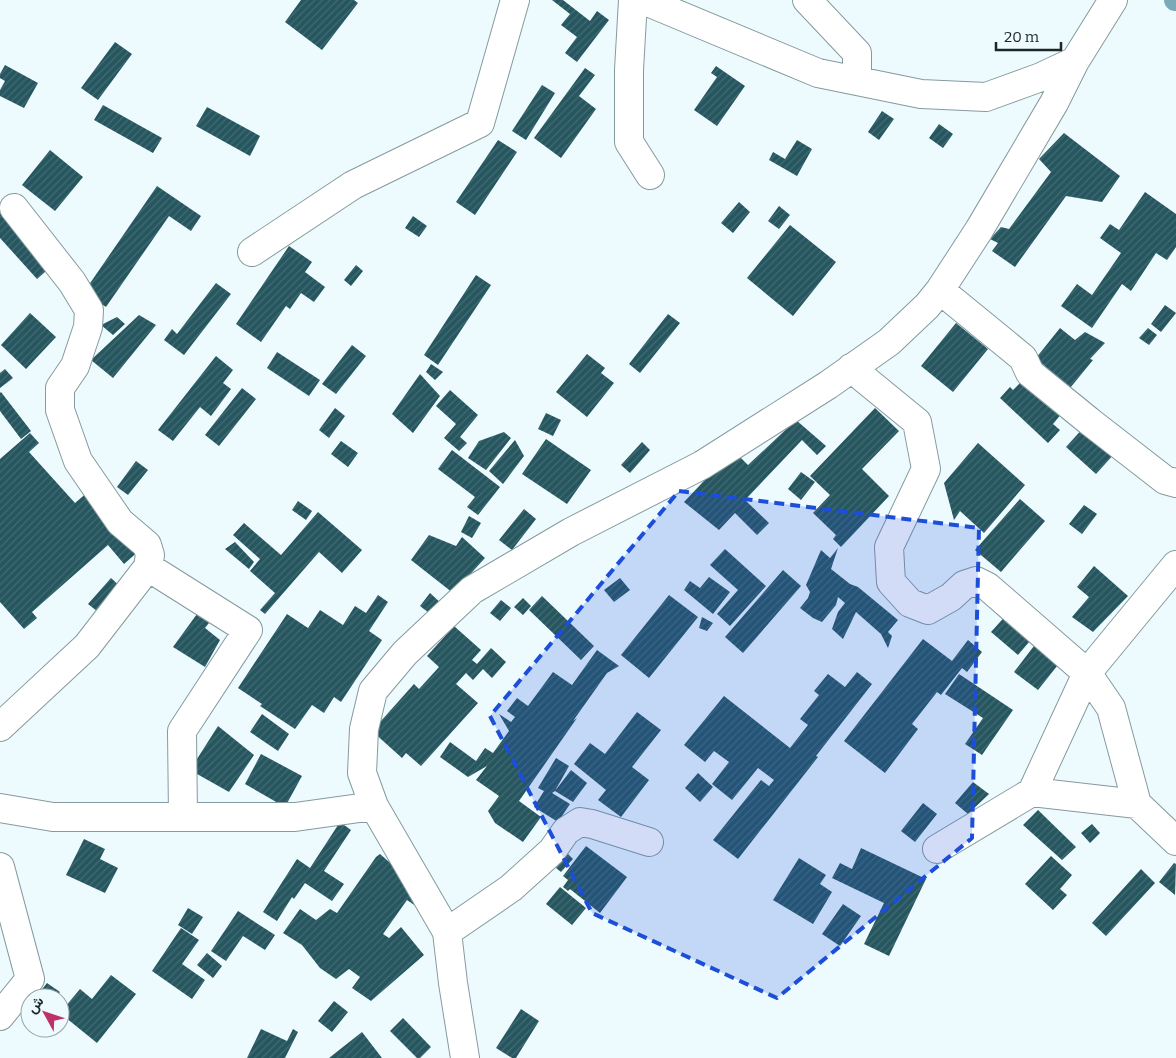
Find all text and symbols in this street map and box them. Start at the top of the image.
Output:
scale bar [996,20,1061,52]
text: 20 m [1004,28,1040,46]
north arrow [20,988,70,1038]
text: ش [24,993,47,1017]

